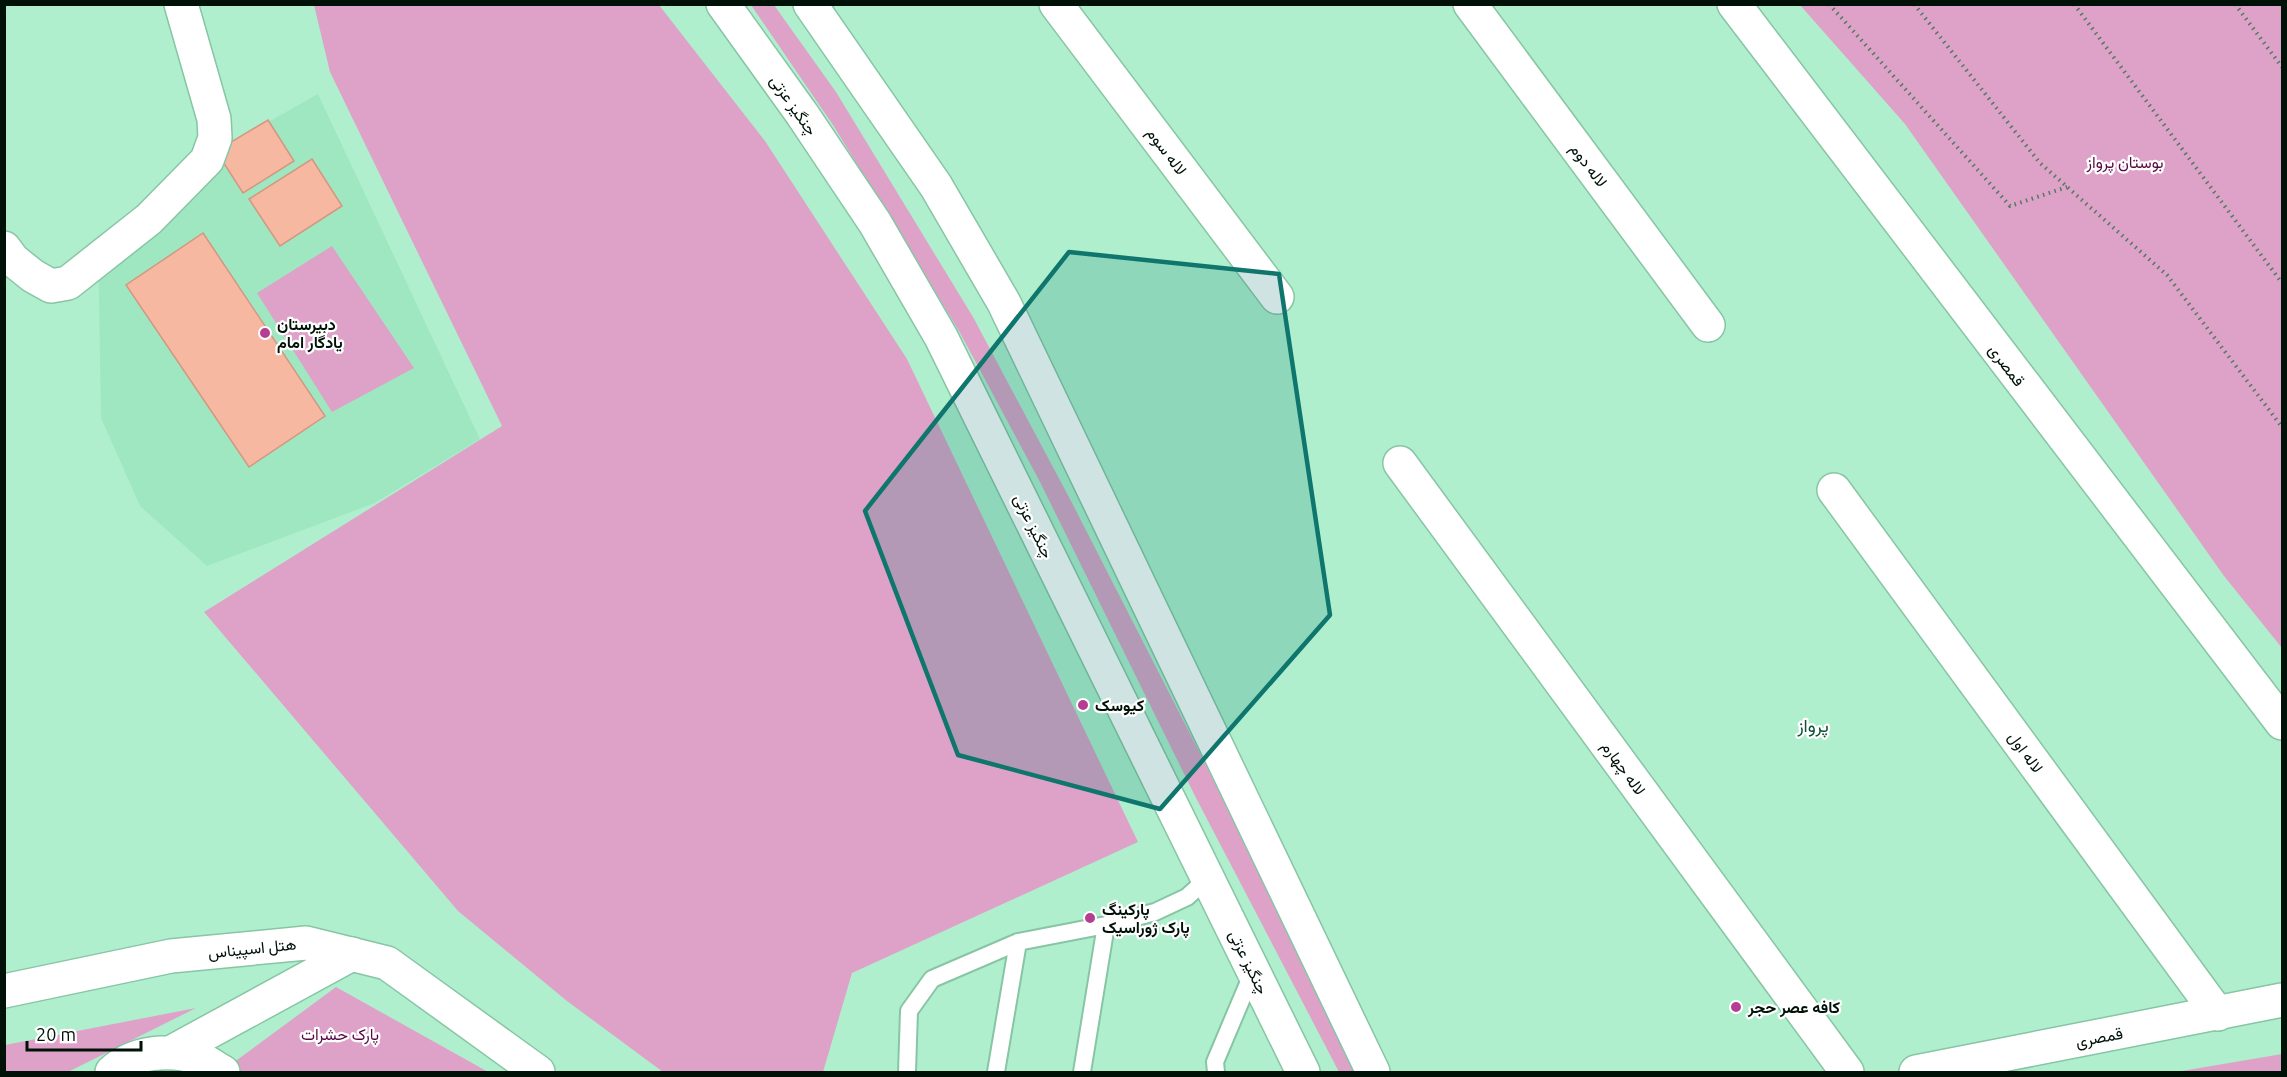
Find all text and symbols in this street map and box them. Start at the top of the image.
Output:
street label: چنگیز عزتی [764,71,821,140]
street label: لاله سوم [1142,124,1191,180]
street label: لاله دوم [1565,140,1611,192]
park label: بوستان پرواز [2085,153,2164,174]
place label: دبیرستان یادگار امام [277,315,343,353]
marker: دبیرستان یادگار امام [258,326,272,340]
street label: قمصری [1984,341,2029,391]
street label: چنگیز عزتی [1008,491,1057,563]
place label: کیوسک [1095,696,1144,716]
marker: کیوسک [1076,698,1090,712]
district label: پرواز [1796,715,1829,738]
street label: لاله اول [2003,728,2047,777]
street label: لاله چهارم [1596,738,1650,800]
place label: پارکینگ پارک ژوراسیک [1102,900,1190,939]
marker: پارکینگ پارک ژوراسیک [1083,911,1097,925]
street label: چنگیز عزتی [1223,927,1272,999]
street label: هتل اسپیناس [207,934,297,965]
place label: کافه عصر حجر [1747,998,1840,1018]
marker: کافه عصر حجر [1729,1000,1743,1014]
scale bar [27,1014,141,1052]
text: 20 m [36,1024,76,1044]
street label: قمصری [2074,1024,2125,1052]
park label: پارک حشرات [301,1025,379,1046]

